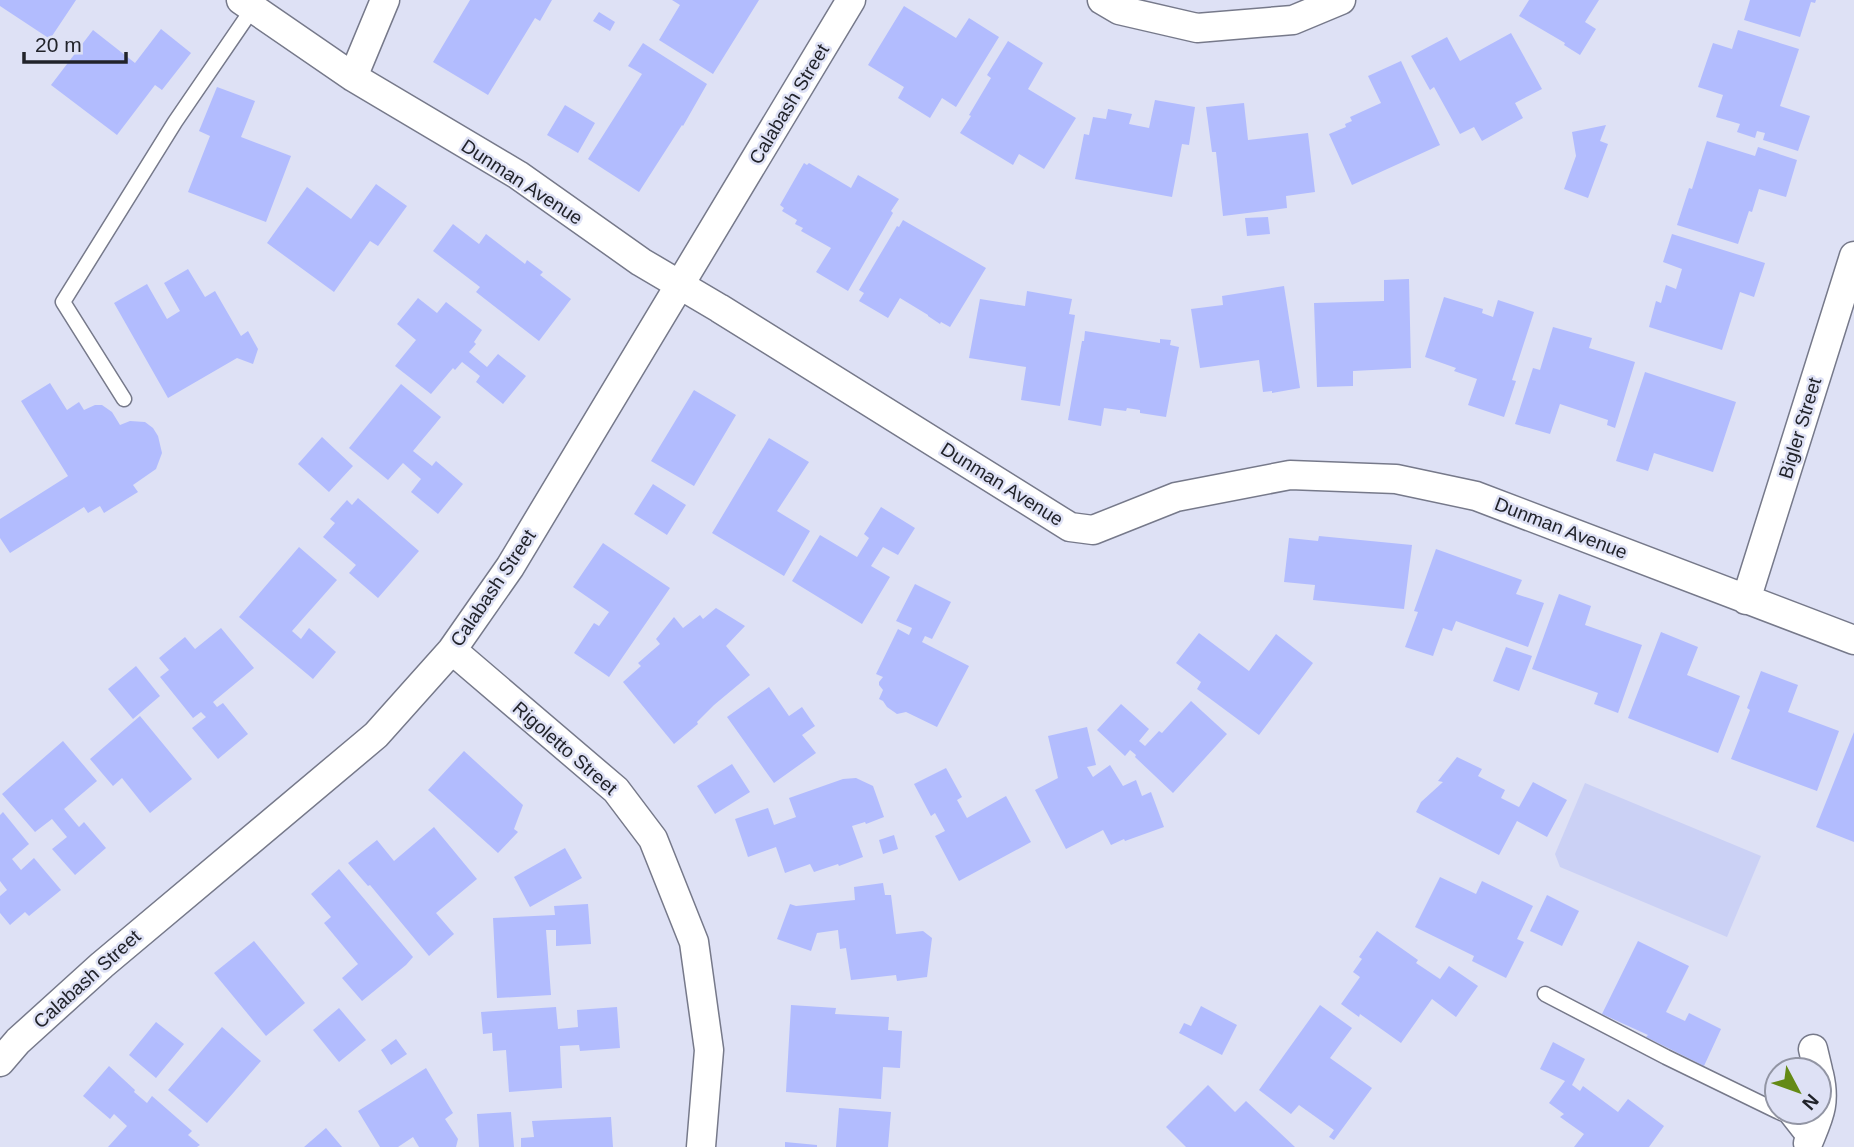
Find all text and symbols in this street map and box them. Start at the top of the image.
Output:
scale bar [24,21,126,65]
text: 20 m [35,33,82,56]
street label: Calabash Street [745,40,833,168]
street label: Dunman Avenue [458,135,586,229]
street label: Bigler Street [1775,374,1826,481]
street label: Dunman Avenue [937,438,1067,530]
street label: Dunman Avenue [1492,493,1630,563]
street label: Calabash Street [446,525,540,650]
street label: Rigoletto Street [509,697,622,799]
street label: Calabash Street [29,925,145,1032]
north arrow [1763,1056,1833,1126]
text: N [1798,1090,1823,1114]

